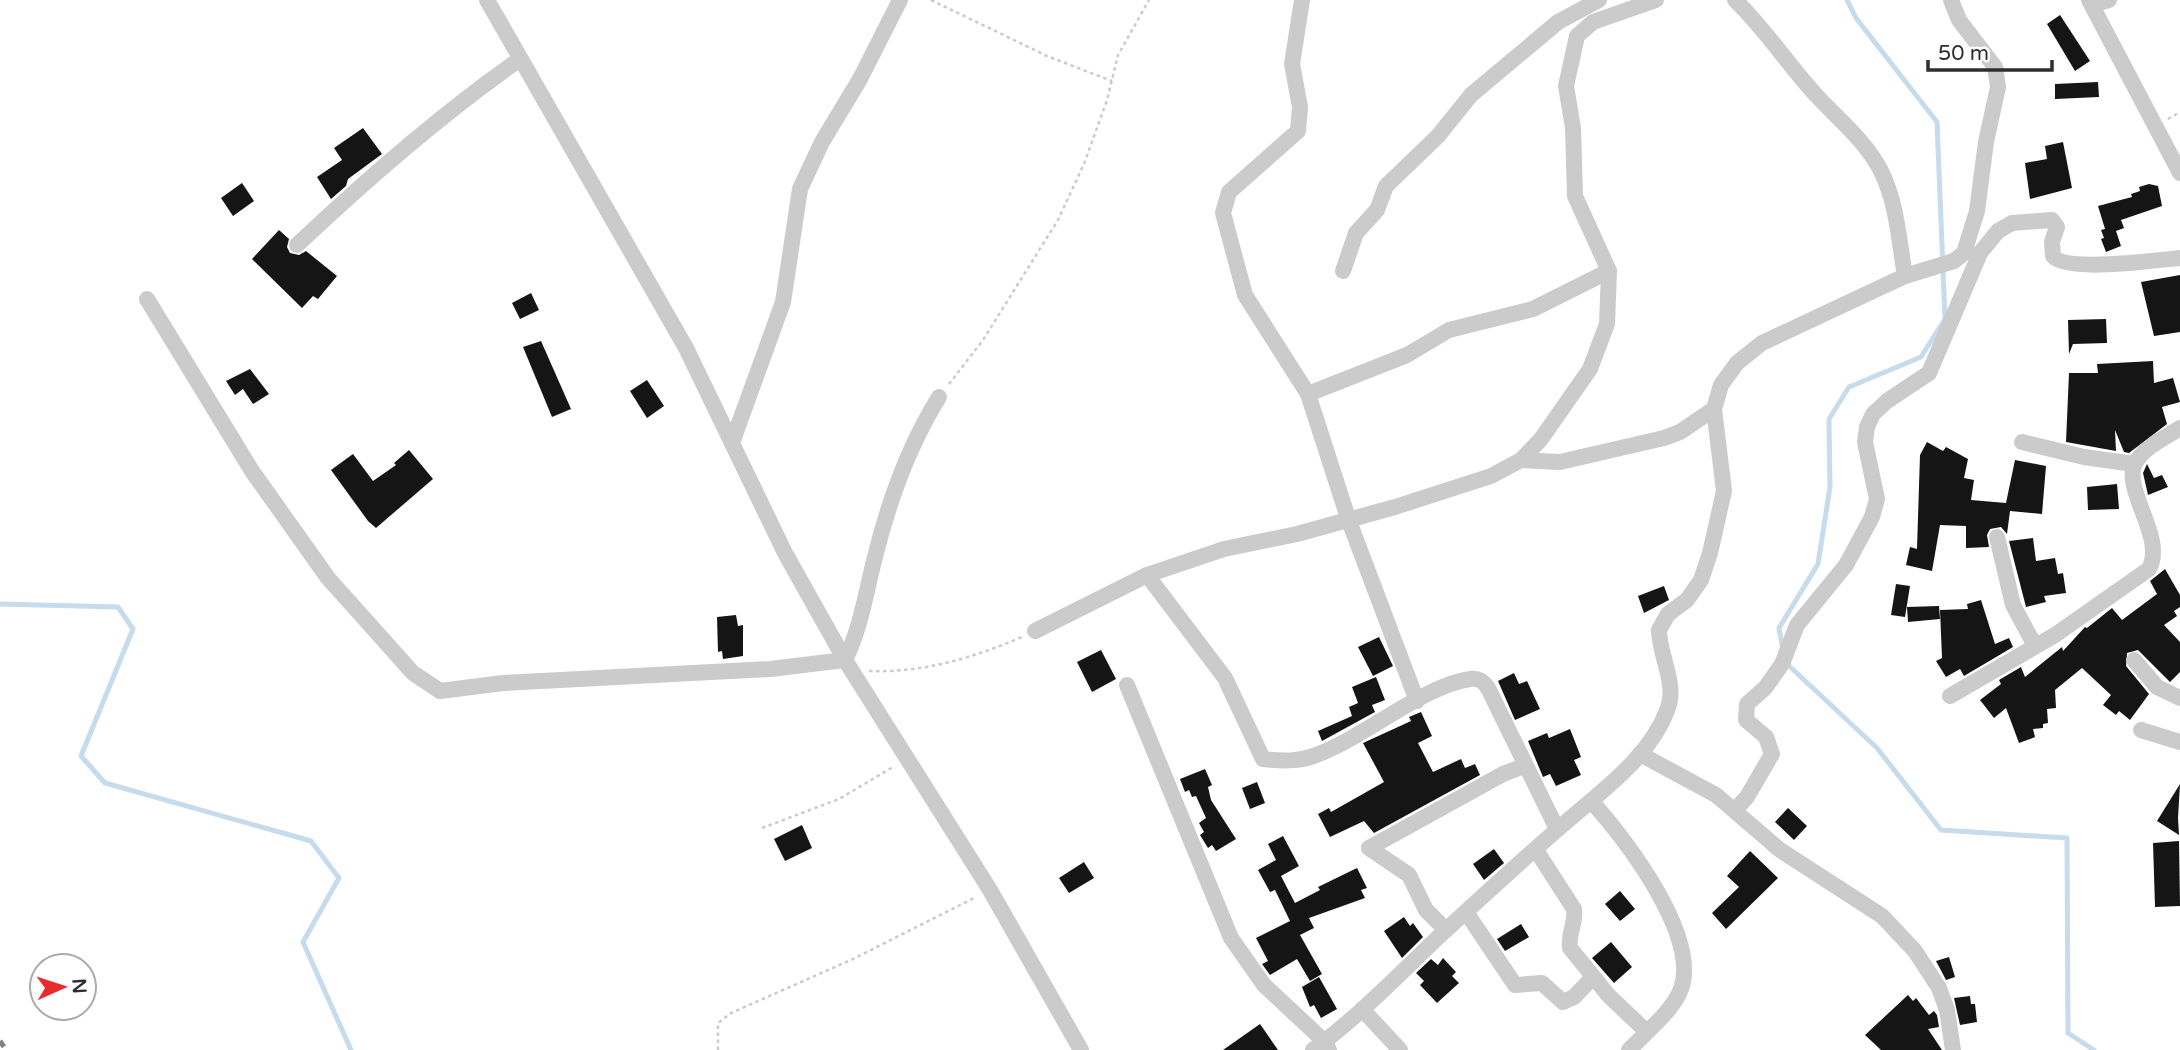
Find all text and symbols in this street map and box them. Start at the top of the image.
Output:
scale bar [1928,28,2052,72]
text: 50 m [1938,41,1989,66]
north arrow [28,952,98,1022]
text: N [68,978,90,994]

